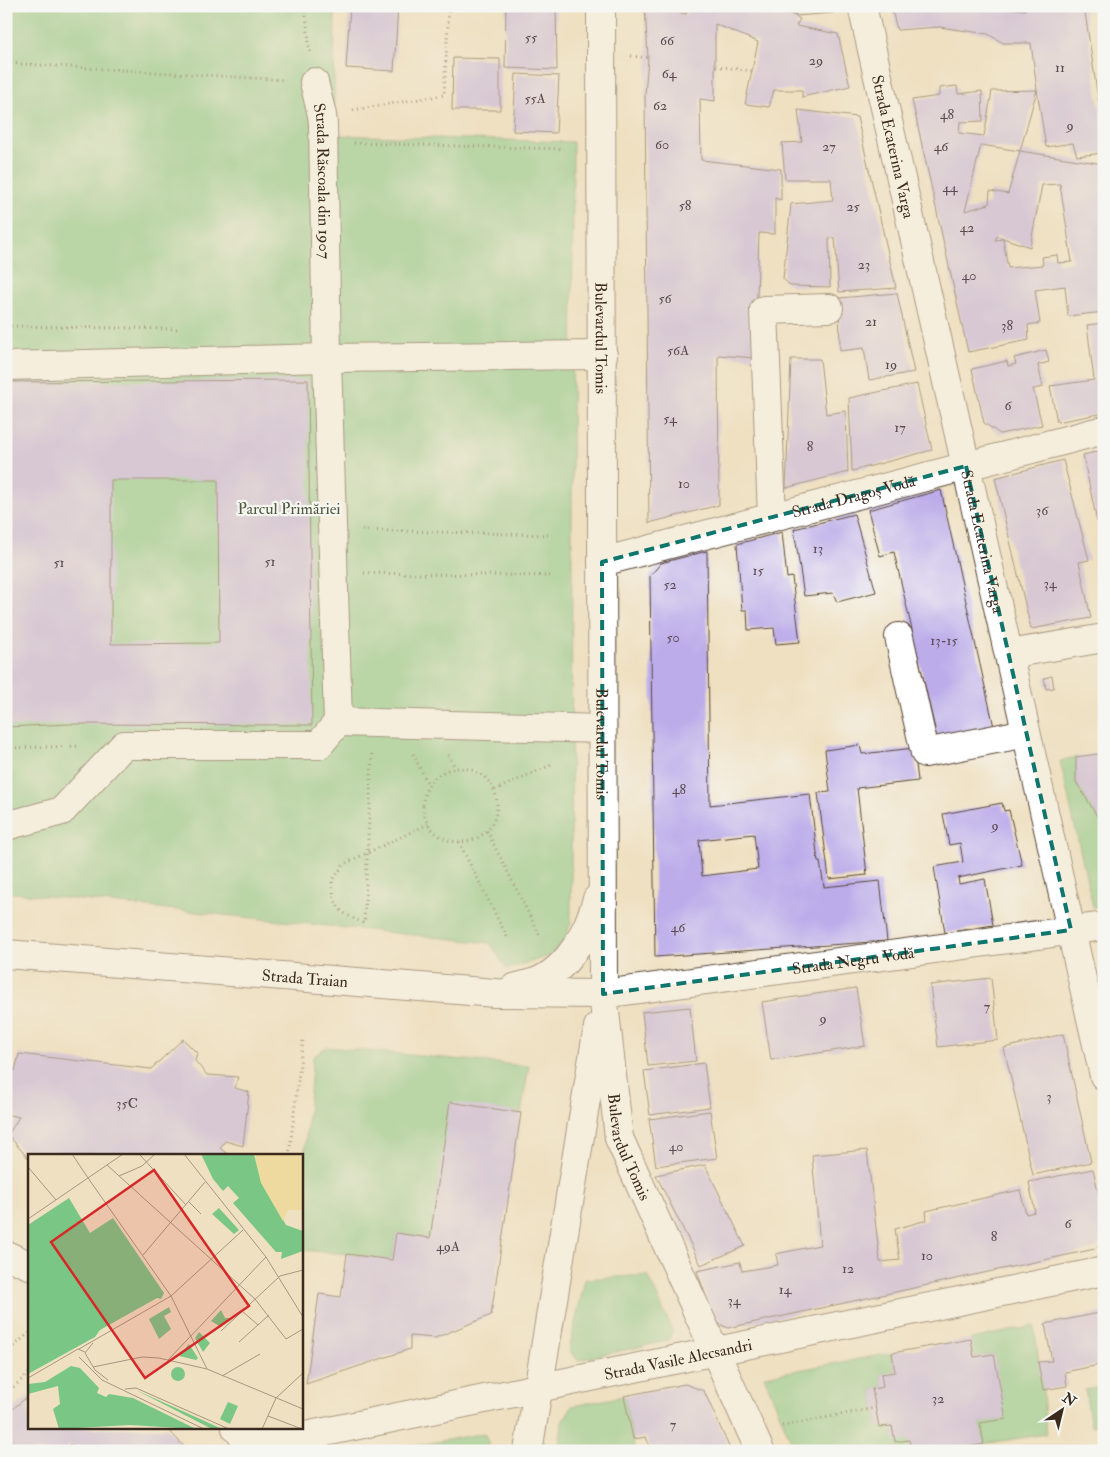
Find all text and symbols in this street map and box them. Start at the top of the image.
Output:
house number: 55 [525,29,538,46]
house number: 66 [660,32,675,49]
house number: 29 [809,52,823,69]
house number: 11 [1055,59,1065,76]
house number: 64 [662,65,678,82]
street label: Strada Ecaterina Varga [867,73,919,221]
house number: 55A [524,90,546,107]
house number: 62 [653,97,667,114]
street label: Strada Răscoala din 1907 [309,101,334,260]
house number: 48 [940,106,954,123]
house number: 9 [1065,117,1074,134]
house number: 60 [655,136,669,153]
house number: 27 [822,138,836,155]
house number: 46 [934,138,949,155]
house number: 44 [942,179,959,196]
house number: 58 [679,197,692,214]
house number: 25 [846,198,860,215]
house number: 42 [960,219,974,236]
house number: 23 [858,256,870,273]
house number: 40 [962,267,976,284]
street label: Bulevardul Tomis [591,282,611,394]
house number: 56 [658,290,673,307]
house number: 21 [865,313,877,330]
house number: 38 [1001,317,1013,334]
house number: 56A [667,342,689,359]
house number: 19 [885,356,897,373]
house number: 6 [1004,397,1012,414]
house number: 54 [663,410,678,427]
house number: 17 [894,419,906,436]
house number: 8 [807,438,814,455]
street label: Strada Ecaterina Varga [956,468,1008,616]
street label: Strada Dragoș Vodă [790,471,918,523]
house number: 10 [678,475,690,492]
park label: Parcul Primăriei [237,499,341,519]
house number: 36 [1036,502,1049,519]
house number: 13 [813,540,823,557]
house number: 51 [264,553,276,570]
house number: 51 [53,554,65,571]
house number: 15 [752,562,764,579]
house number: 34 [1044,575,1058,592]
house number: 52 [663,576,677,593]
house number: 50 [666,629,680,646]
house number: 13-15 [930,632,959,649]
street label: Bulevardul Tomis [591,688,612,800]
house number: 48 [672,781,686,798]
house number: 9 [990,817,999,834]
house number: 46 [671,919,686,936]
street label: Strada Negru Vodă [791,943,916,979]
street label: Strada Traian [261,965,349,992]
house number: 7 [984,998,991,1015]
house number: 9 [818,1010,827,1027]
house number: 3 [1046,1088,1052,1105]
street label: Bulevardul Tomis [603,1092,655,1204]
house number: 35C [116,1095,138,1112]
house number: 40 [669,1138,683,1155]
inset map [28,1154,302,1430]
house number: 6 [1064,1215,1072,1232]
house number: 8 [991,1228,998,1245]
house number: 49A [436,1238,460,1255]
house number: 10 [921,1247,933,1264]
house number: 12 [842,1260,854,1277]
house number: 14 [779,1281,793,1298]
house number: 34 [728,1292,742,1309]
street label: Strada Vasile Alecsandri [602,1335,754,1385]
north arrow [1038,1384,1088,1434]
text: N [1058,1389,1080,1411]
house number: 32 [932,1390,944,1407]
house number: 7 [670,1416,677,1433]

